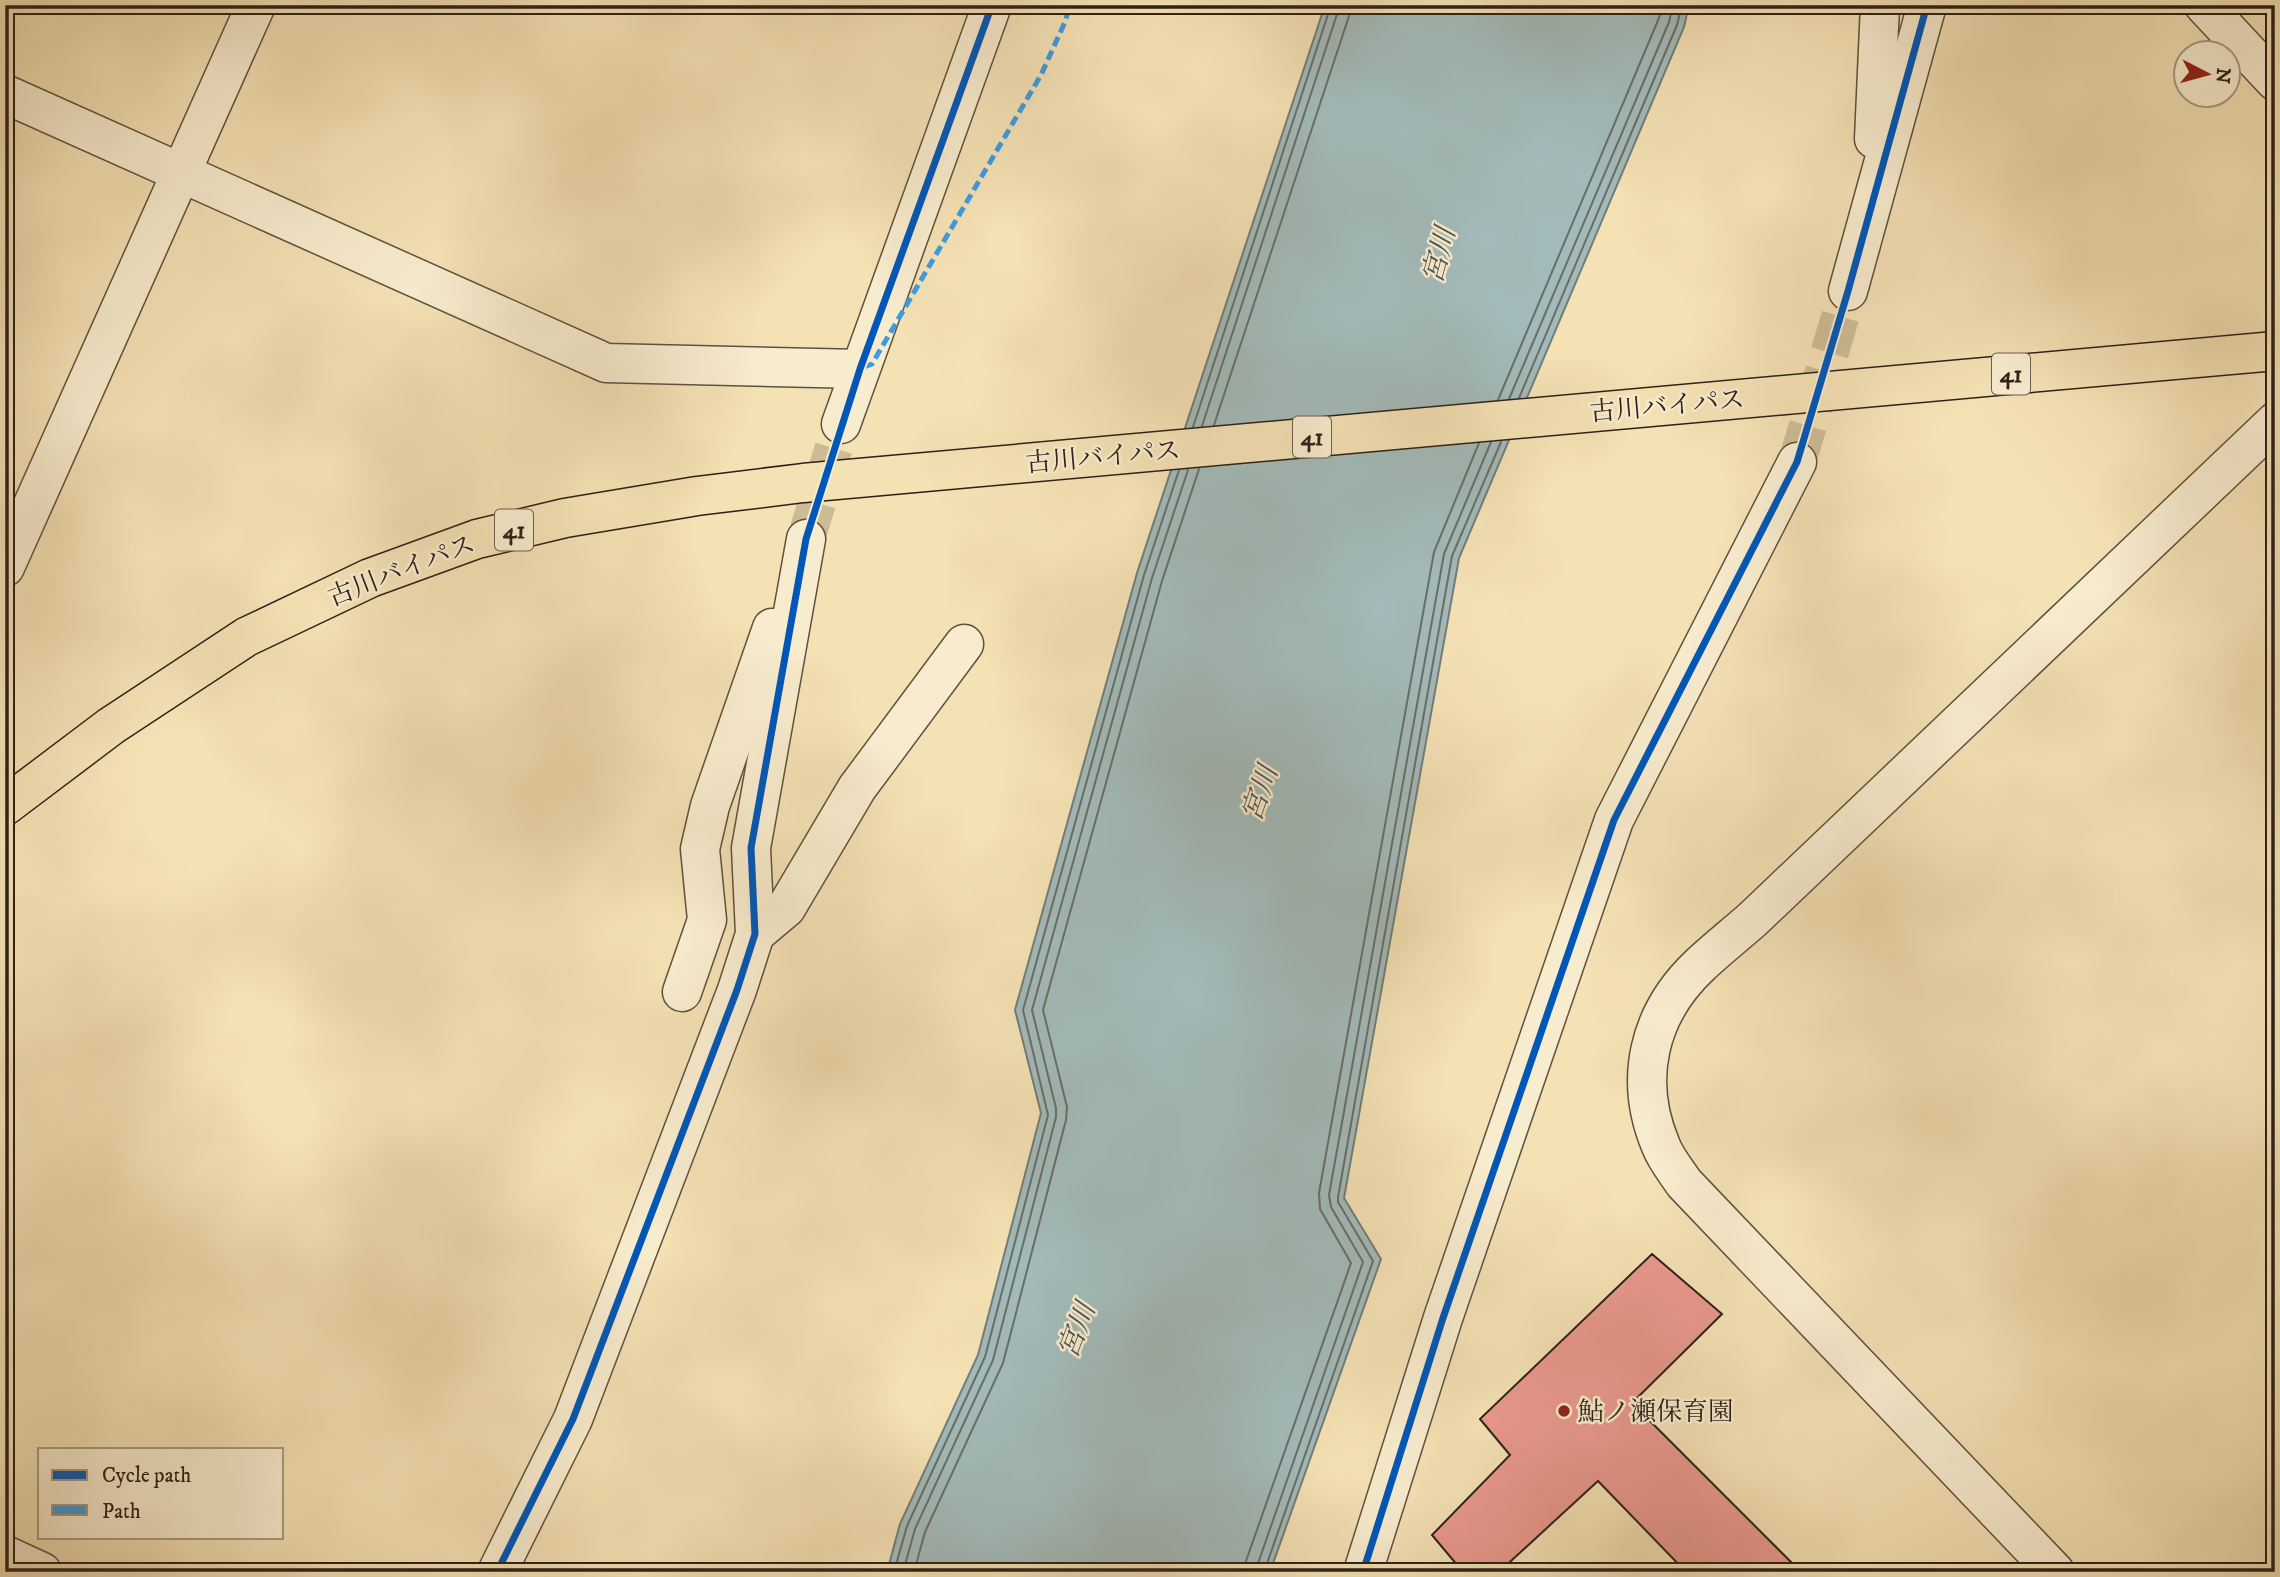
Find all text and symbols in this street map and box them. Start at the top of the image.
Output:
north arrow [2172,38,2242,108]
text: N [2210,67,2235,85]
water label: 宮川 [1415,221,1464,287]
road number: 41 [1992,354,2030,394]
street label: 古川バイパス [1588,383,1746,430]
road number: 41 [1293,416,1331,458]
street label: 古川バイパス [1024,434,1182,481]
road number: 41 [495,509,533,550]
street label: 古川バイパス [323,528,480,615]
water label: 宮川 [1235,758,1287,826]
water label: 宮川 [1051,1295,1105,1363]
place label: 鮎ノ瀬保育園 [1578,1396,1734,1429]
marker: 鮎ノ瀬保育園 [1556,1403,1572,1419]
legend [38,1448,284,1538]
text: Cycle path [102,1463,191,1489]
text: Path [102,1499,141,1525]

